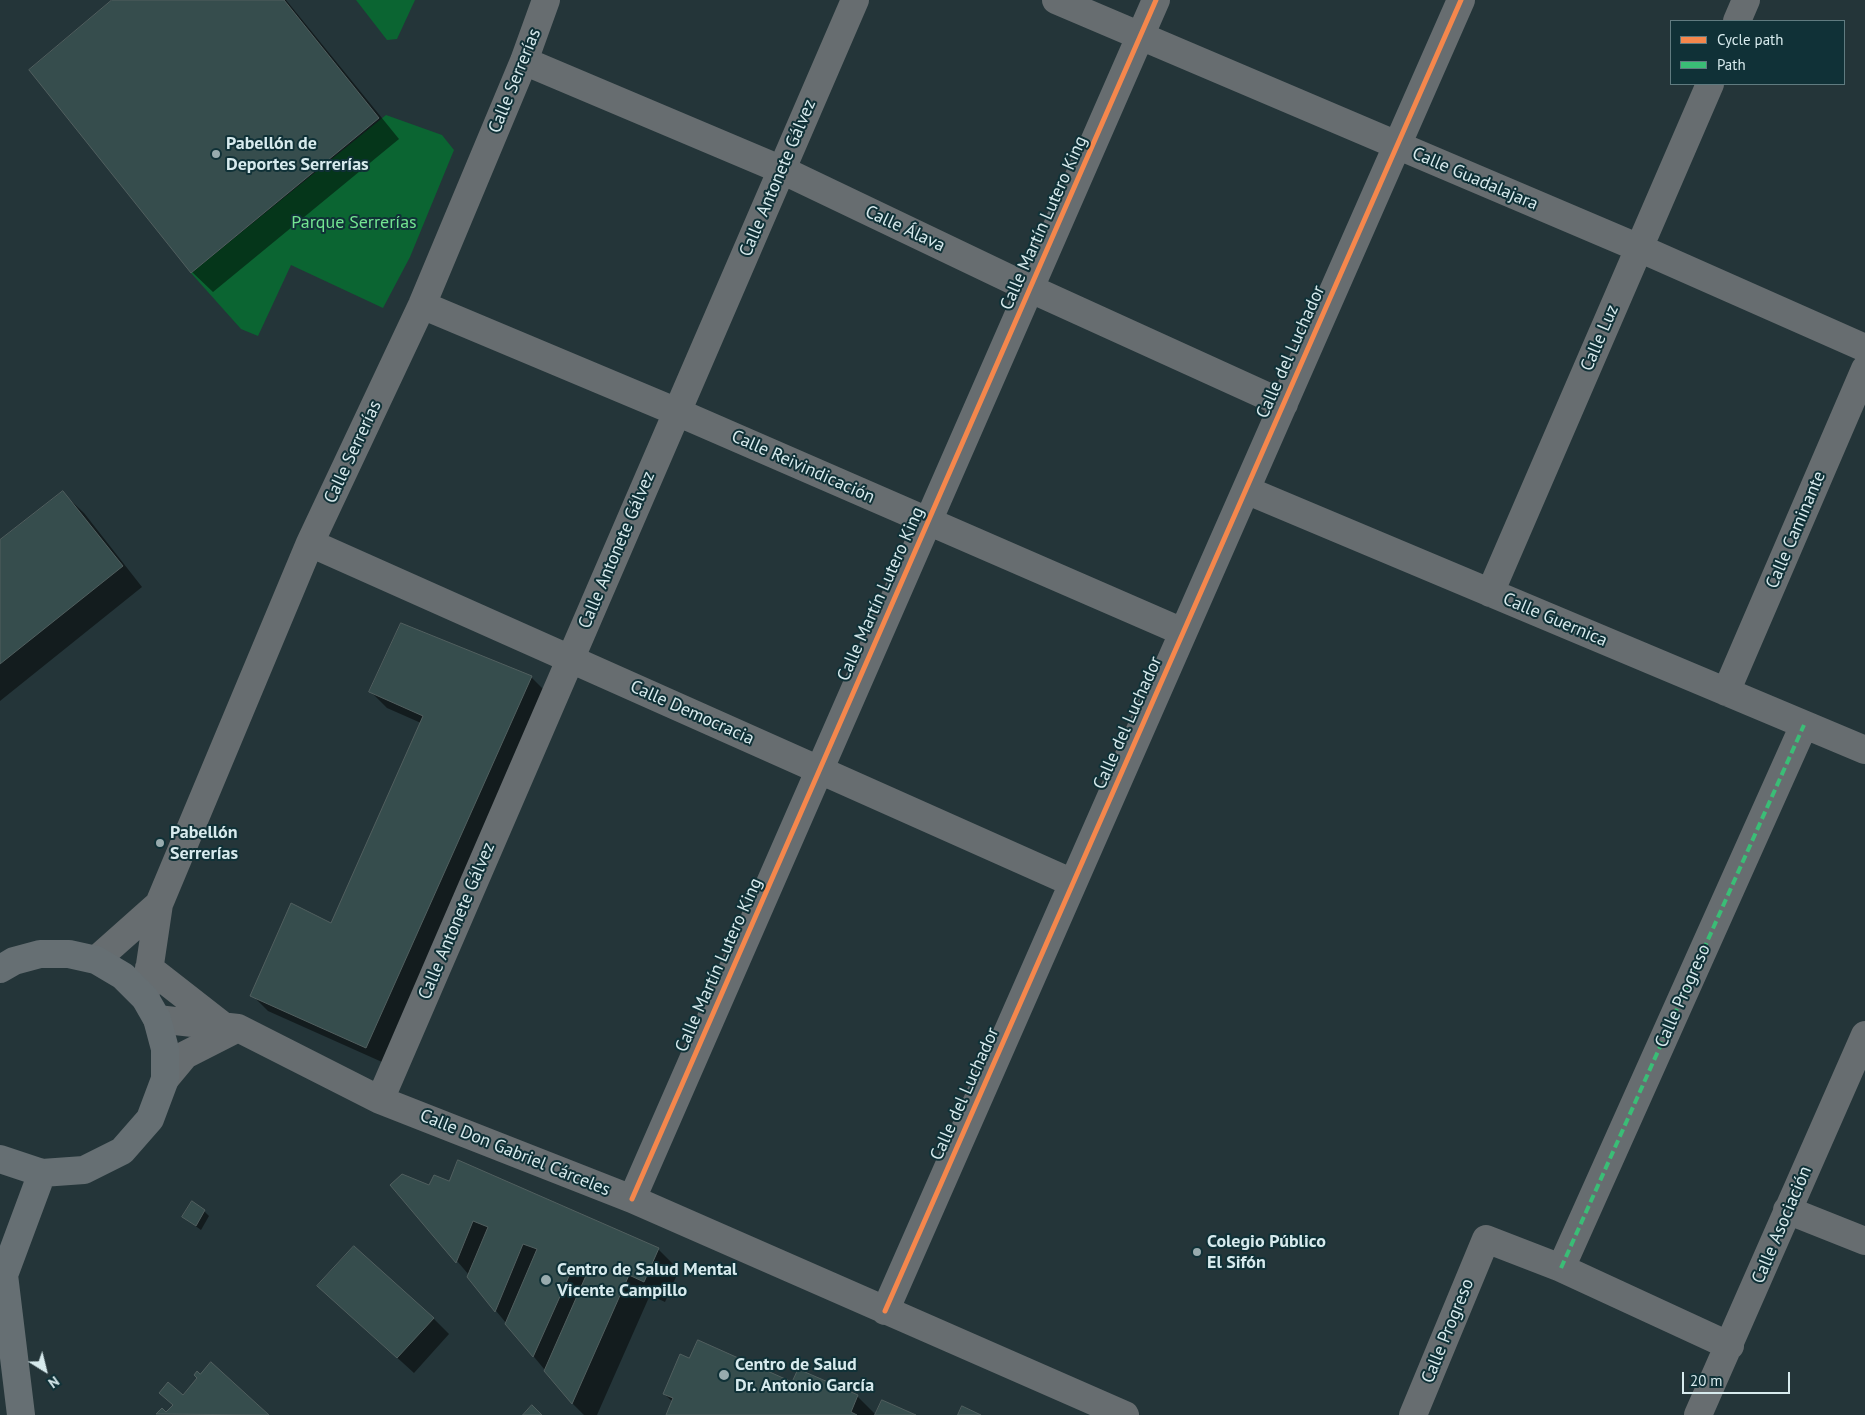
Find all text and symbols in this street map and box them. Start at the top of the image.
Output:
legend [1670,20,1845,85]
street label: Calle Serrerías [484,26,546,136]
text: Cycle path [1717,30,1783,49]
text: Path [1717,55,1746,74]
street label: Calle Antonete Gálvez [735,96,821,260]
place label: Pabellón de Deportes Serrerías [226,133,369,176]
street label: Calle Martín Lutero King [996,133,1092,313]
street label: Calle Guadalajara [1409,143,1541,215]
marker: Pabellón de Deportes Serrerías [210,148,222,160]
street label: Calle Álava [862,201,948,257]
park label: Parque Serrerías [291,212,417,234]
street label: Calle del Luchador [1252,282,1330,422]
street label: Calle Luz [1576,302,1624,374]
street label: Calle Serrerías [320,397,386,507]
street label: Calle Reivindicación [728,426,878,508]
street label: Calle Antonete Gálvez [574,468,660,632]
street label: Calle Caminante [1762,468,1830,592]
street label: Calle Martín Lutero King [833,504,929,684]
street label: Calle Guernica [1500,588,1610,652]
street label: Calle del Luchador [1089,653,1167,793]
street label: Calle Democracia [627,676,757,750]
place label: Pabellón Serrerías [170,822,238,864]
marker: Pabellón Serrerías [154,837,166,849]
street label: Calle Antonete Gálvez [414,839,500,1003]
street label: Calle Martín Lutero King [671,875,767,1055]
street label: Calle Progreso [1651,941,1715,1051]
street label: Calle del Luchador [926,1024,1004,1164]
street label: Calle Don Gabriel Cárceles [417,1105,613,1201]
street label: Calle Asociación [1748,1163,1816,1287]
place label: Colegio Público El Sifón [1207,1231,1326,1274]
marker: Colegio Público El Sifón [1191,1246,1203,1258]
place label: Centro de Salud Mental Vicente Campillo [557,1259,737,1302]
marker: Centro de Salud Mental Vicente Campillo [539,1273,553,1287]
street label: Calle Progreso [1417,1276,1479,1386]
north arrow [20,1345,70,1395]
place label: Centro de Salud Dr. Antonio García [735,1354,874,1396]
scale bar [1685,1362,1792,1394]
marker: Centro de Salud Dr. Antonio García [717,1368,731,1382]
text: 20 m [1690,1371,1723,1390]
text: N [45,1372,63,1392]

